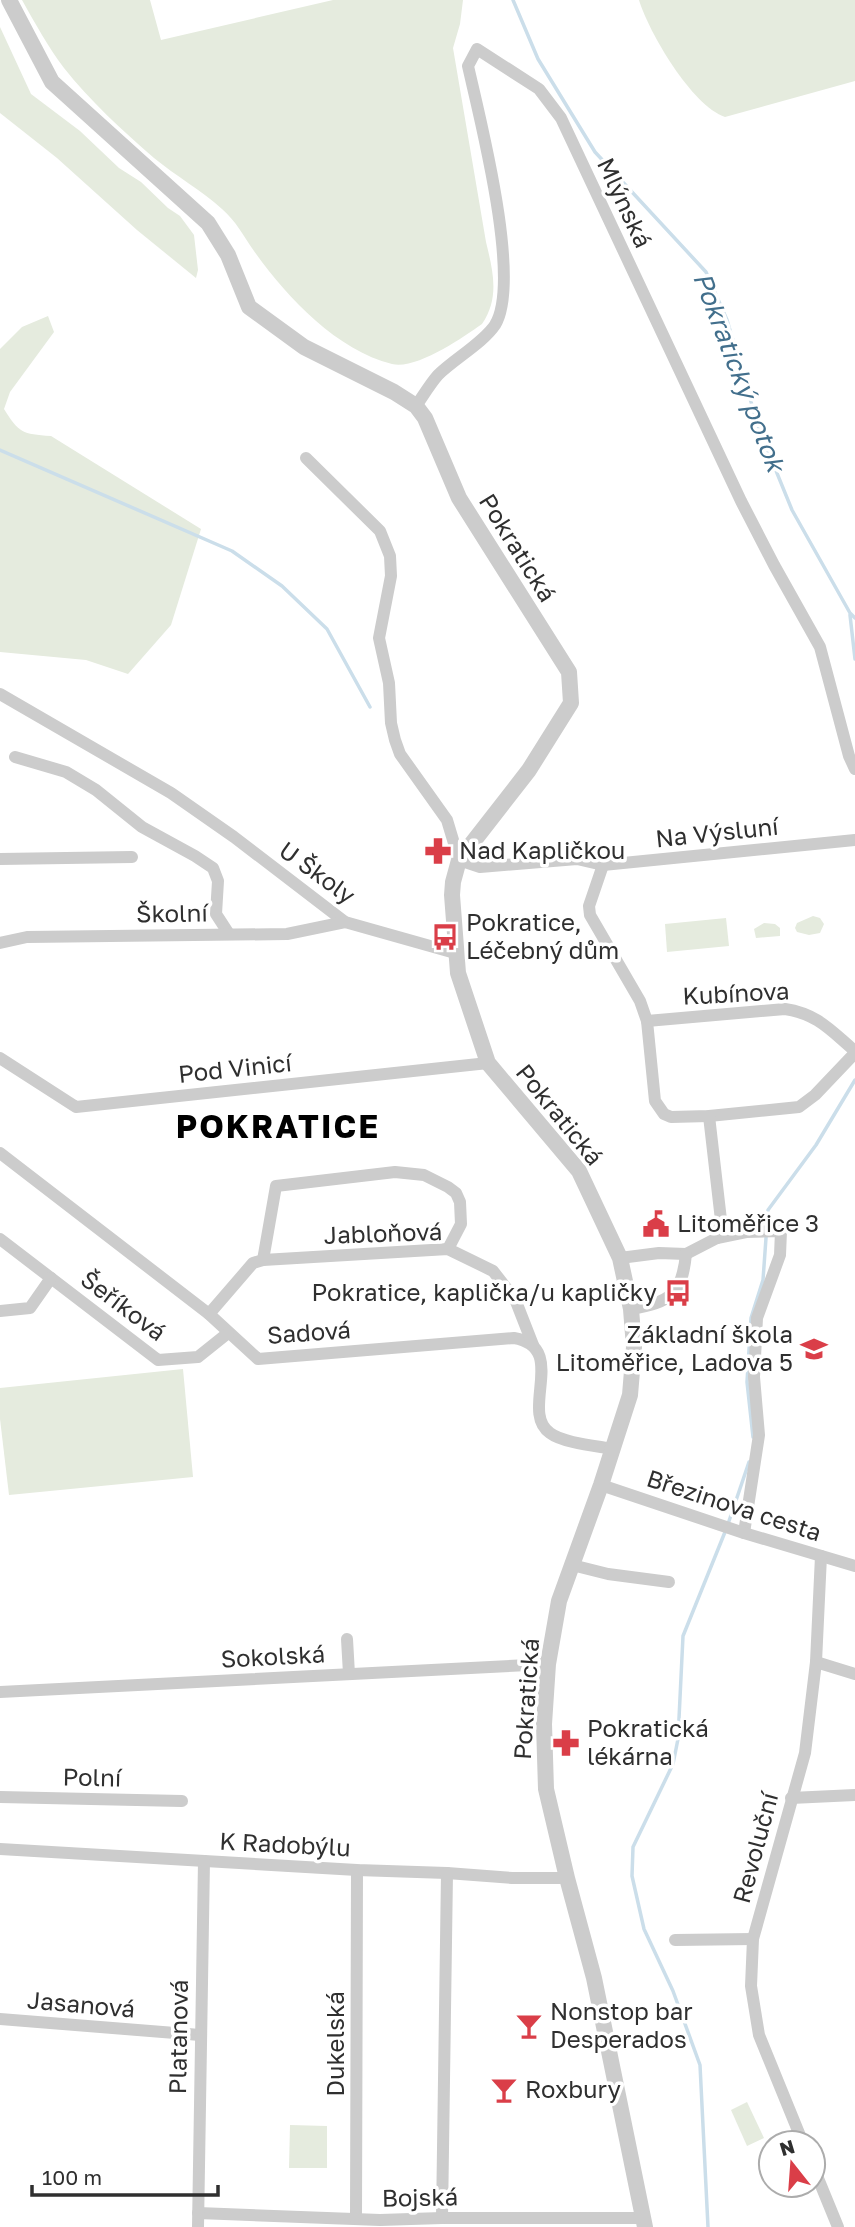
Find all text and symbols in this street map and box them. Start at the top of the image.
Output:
street label: Mlýnská [592,153,659,252]
water label: Pokratický potok [687,268,793,478]
street label: Pokratická [474,488,563,607]
street label: Na Výsluní [654,810,781,852]
street label: U Školy [274,834,362,909]
place label: Nad Kapličkou [459,835,625,864]
pharmacy icon: Nad Kapličkou [423,836,453,866]
street label: Školní [136,897,210,928]
place label: Pokratice, Léčebný dům [466,907,619,964]
bus stop icon: Pokratice, Léčebný dům [430,922,460,952]
street label: Kubínova [682,975,790,1010]
street label: Pod Vinicí [177,1047,295,1088]
street label: Pokratická [511,1058,610,1171]
district label: POKRATICE [176,1107,380,1145]
place label: Litoměřice 3 [677,1208,819,1237]
public building icon: Litoměřice 3 [641,1209,671,1239]
street label: Jabloňová [323,1216,443,1249]
street label: Šeříková [76,1263,172,1346]
place label: Pokratice, kaplička/u kapličky [312,1277,657,1306]
bus stop icon: Pokratice, kaplička/u kapličky [663,1278,693,1308]
street label: Sadová [266,1314,352,1349]
place label: Základní škola Litoměřice, Ladova 5 [556,1319,793,1376]
school or university icon: Základní škola Litoměřice, Ladova 5 [799,1334,829,1364]
street label: Březinova cesta [643,1463,825,1546]
street label: Pokratická [507,1637,544,1761]
street label: Sokolská [220,1638,326,1673]
place label: Pokratická lékárna [587,1713,709,1770]
pharmacy icon: Pokratická lékárna [551,1728,581,1758]
street label: Polní [62,1761,123,1792]
street label: Revoluční [726,1788,784,1906]
street label: K Radobýlu [219,1826,351,1861]
street label: Platanová [162,1979,193,2095]
street label: Jasanová [26,1984,136,2023]
street label: Dukelská [320,1991,349,2097]
place label: Nonstop bar Desperados [550,1996,693,2053]
bar icon: Nonstop bar Desperados [514,2011,544,2041]
place label: Roxbury [525,2074,621,2103]
bar icon: Roxbury [489,2075,519,2105]
north arrow [757,2129,827,2199]
text: N [777,2134,797,2160]
scale bar [32,2154,217,2198]
text: 100 m [42,2164,102,2190]
street label: Bojská [381,2181,458,2212]

